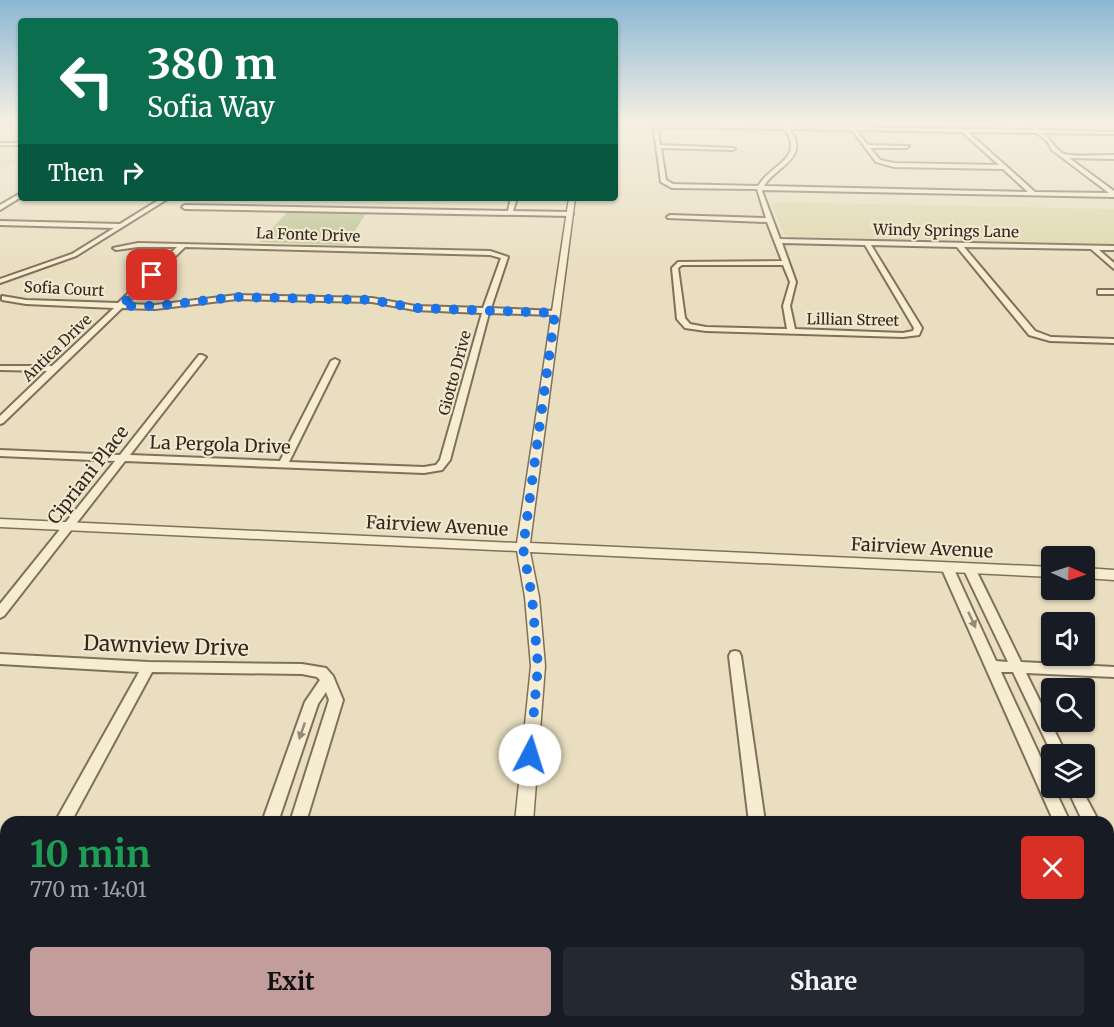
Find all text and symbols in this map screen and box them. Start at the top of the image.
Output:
text: 380 m [147,38,276,90]
icon: left [48,42,126,120]
text: Sofia Way [147,90,275,124]
icon: right [116,156,149,189]
text: Then [48,159,104,187]
street label: Windy Springs Lane [872,220,1019,241]
street label: La Fonte Drive [256,223,361,246]
pin [126,249,177,300]
icon: arrive [135,258,168,291]
street label: Sofia Court [23,277,105,300]
street label: Lillian Street [807,309,900,330]
street label: Antica Drive [17,310,95,386]
street label: Giotto Drive [434,328,475,417]
street label: Cipriani Place [42,421,133,529]
street label: La Pergola Drive [149,431,291,458]
street label: Fairview Avenue [365,510,509,541]
street label: Fairview Avenue [850,532,994,563]
north arrow [1041,546,1095,600]
map controls [1041,546,1095,798]
one-way arrow [967,612,976,629]
button: sound [1041,612,1095,666]
street label: Dawnview Drive [83,629,249,662]
button: search [1041,678,1095,732]
one-way arrow [296,722,306,740]
position arrow [498,723,562,787]
button: layers [1041,744,1095,798]
text: 10 min [30,832,150,877]
button: close [1021,836,1084,899]
text: 770 m · 14:01 [30,877,146,902]
button: Exit [30,947,551,1016]
button: Share [563,947,1084,1016]

